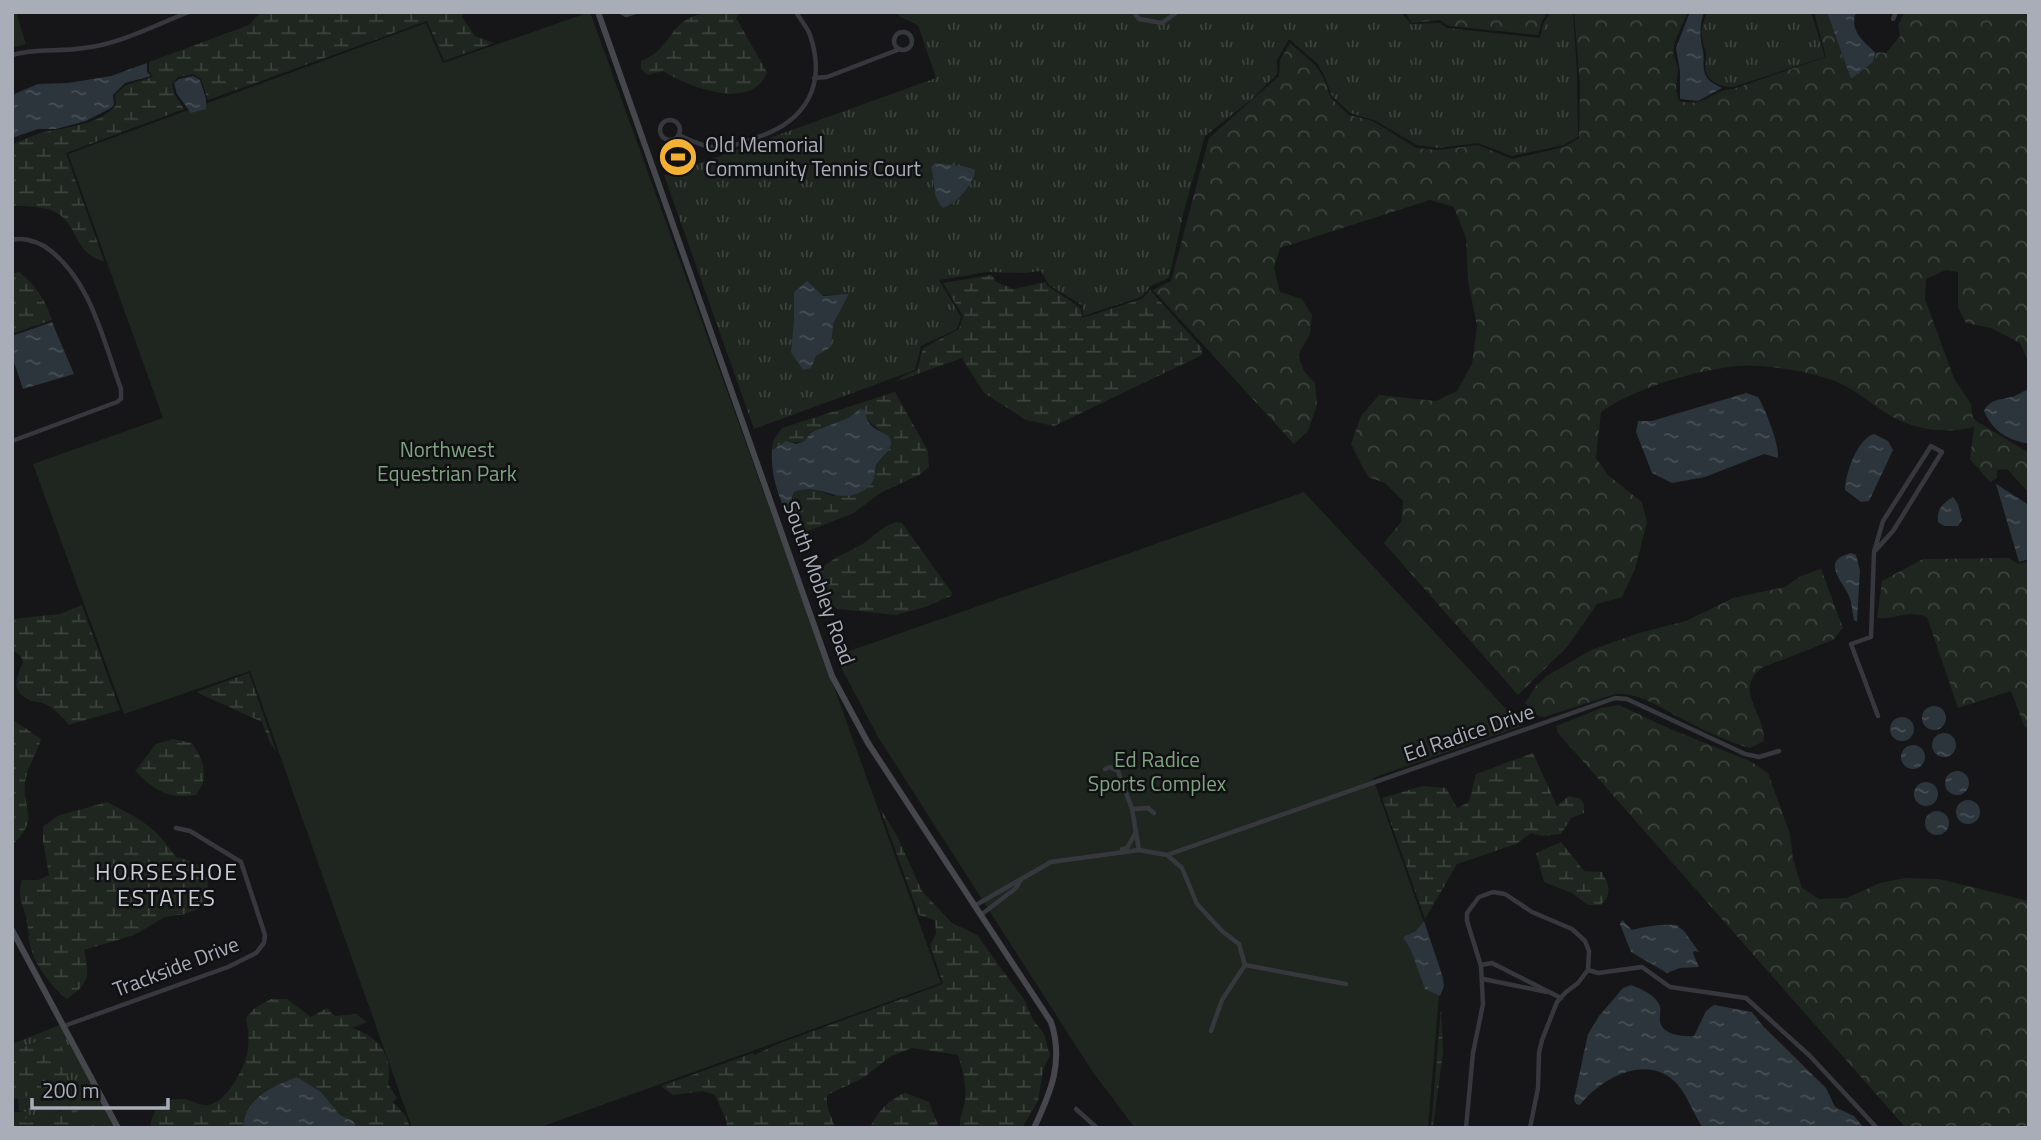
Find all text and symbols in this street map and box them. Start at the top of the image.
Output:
place label: Old Memorial Community Tennis Court [705,128,922,184]
sports icon: Old Memorial Community Tennis Court [657,136,699,178]
park label: Northwest Equestrian Park [377,433,517,489]
street label: South Mobley Road [775,496,864,669]
street label: Ed Radice Drive [1399,695,1538,769]
park label: Ed Radice Sports Complex [1088,743,1227,799]
district label: HORSESHOE ESTATES [95,854,239,915]
street label: Trackside Drive [108,927,243,1005]
scale bar [32,1066,168,1110]
text: 200 m [42,1074,99,1106]

